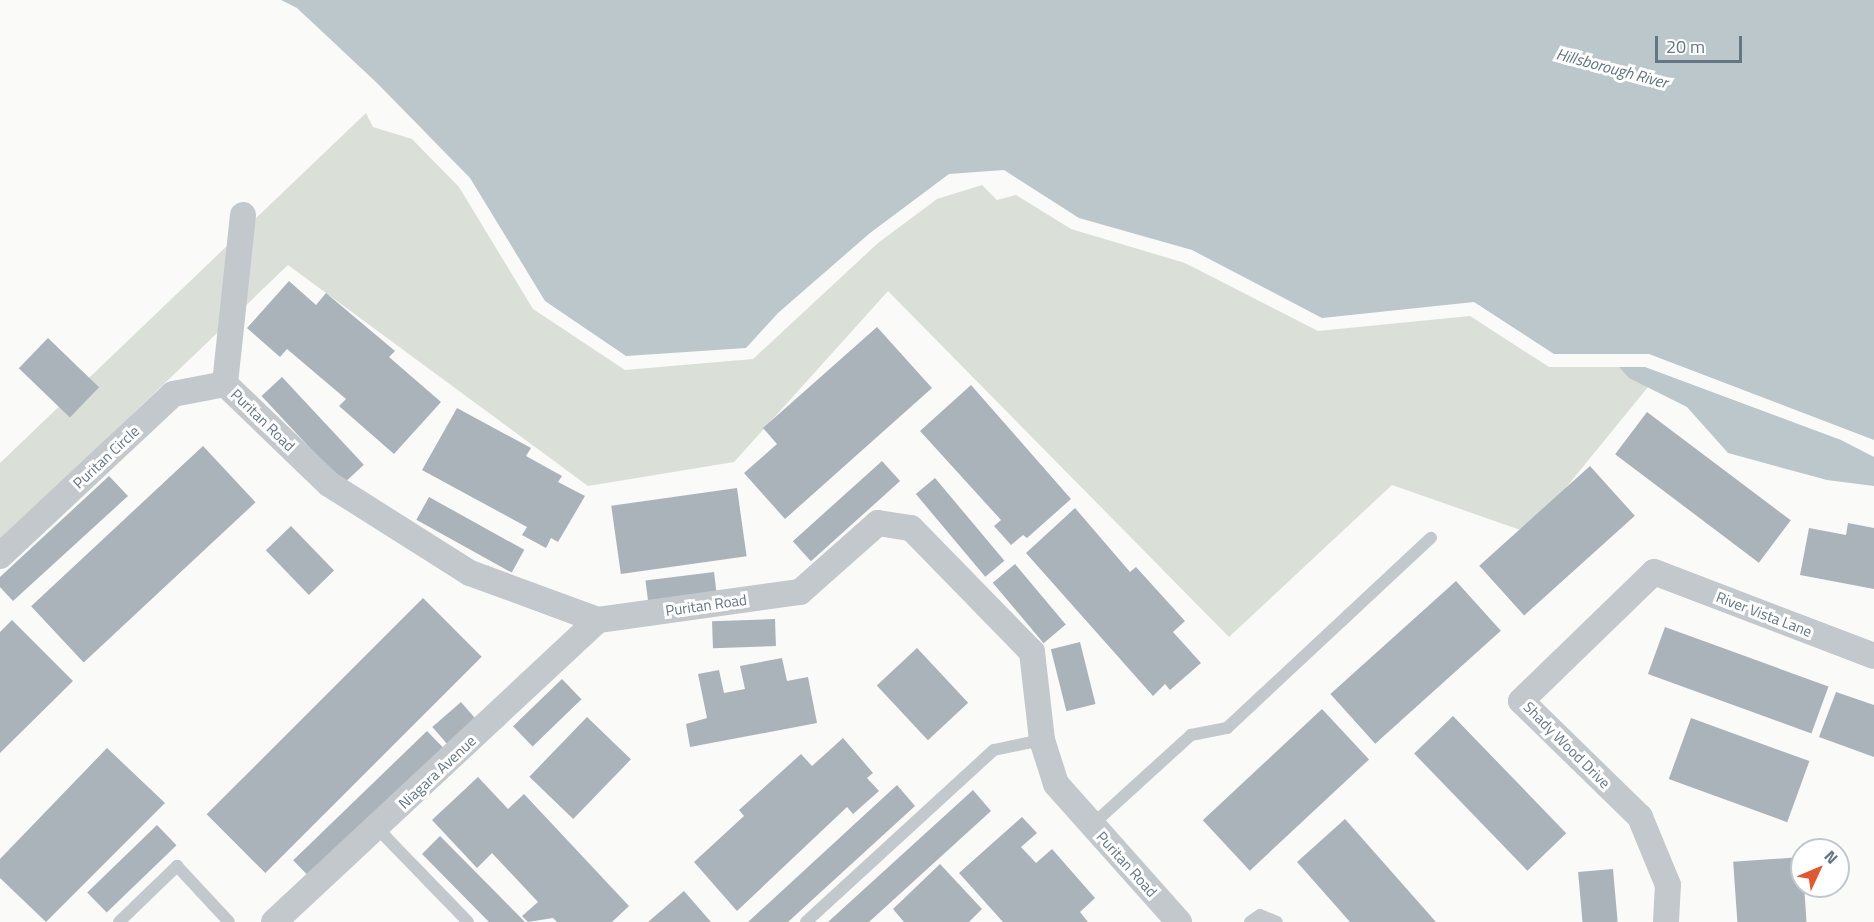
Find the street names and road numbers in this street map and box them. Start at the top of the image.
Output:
street label: Puritan Road [227,385,299,455]
street label: Puritan Circle [69,422,143,492]
street label: River Vista Lane [1714,587,1814,641]
street label: Puritan Road [664,590,748,620]
street label: Shady Wood Drive [1520,698,1614,792]
street label: Niagara Avenue [395,732,479,812]
street label: Puritan Road [1093,828,1161,900]

